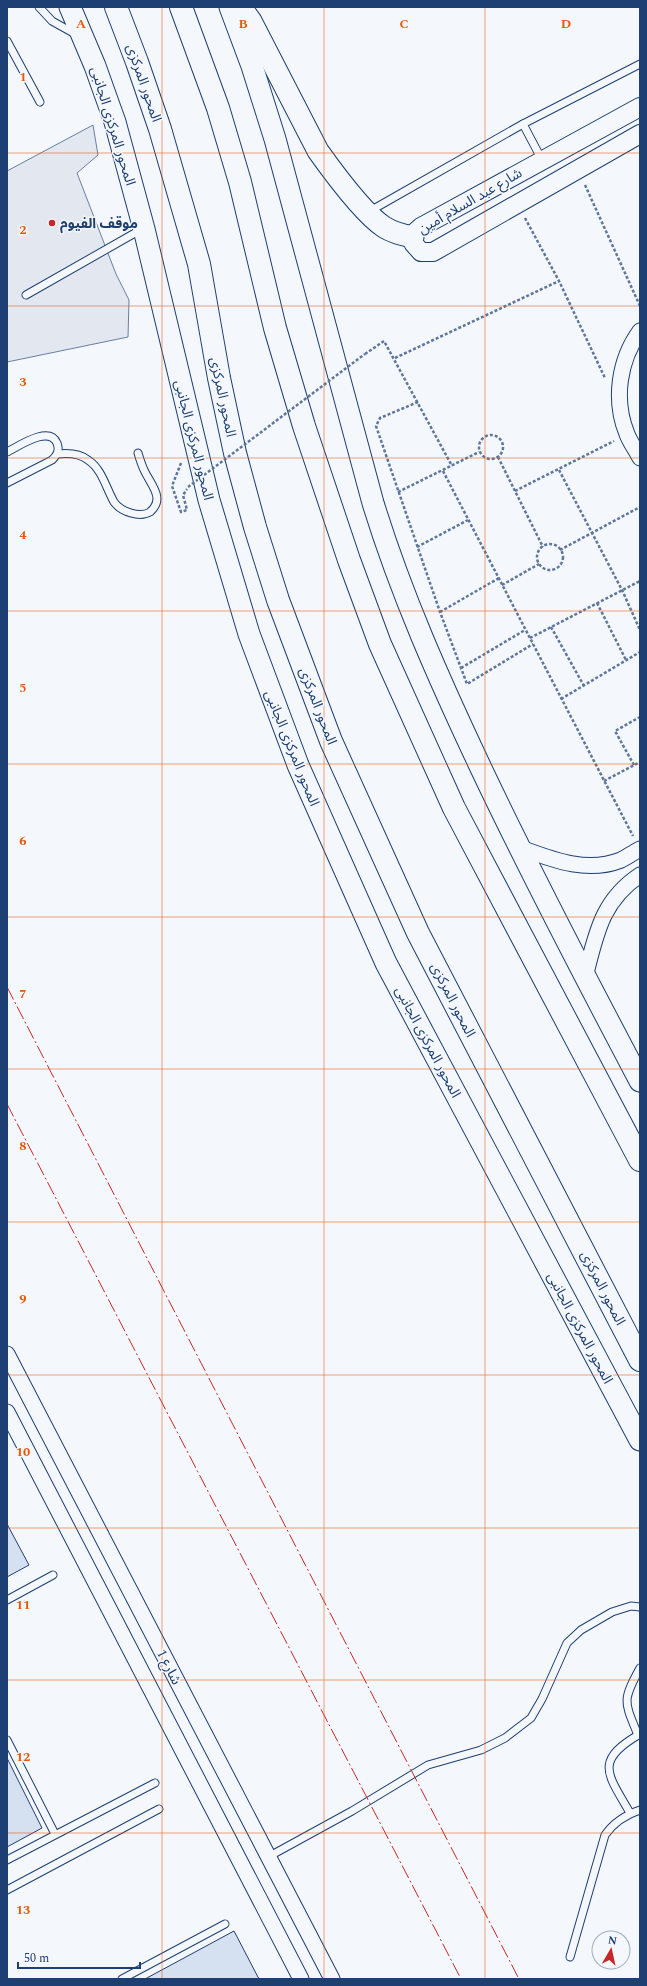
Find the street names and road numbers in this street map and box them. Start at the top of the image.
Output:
street label: المحور المركزى [121,41,167,125]
street label: المحور المركزى الجانبى [85,64,141,188]
street label: شارع عبد السلام أمين [414,163,526,239]
street label: المحور المركزى [204,355,242,439]
street label: المحور المركزى الجانبى [169,378,219,502]
street label: المحور المركزى [294,664,342,748]
street label: المحور المركزى الجانبى [259,687,325,809]
street label: المحور المركزى [425,959,481,1041]
street label: المحور المركزى الجانبى [390,983,466,1101]
street label: المحور المركزى [575,1247,631,1329]
street label: المحور المركزى الجانبى [542,1269,618,1387]
street label: شارع 1 [151,1645,187,1689]

